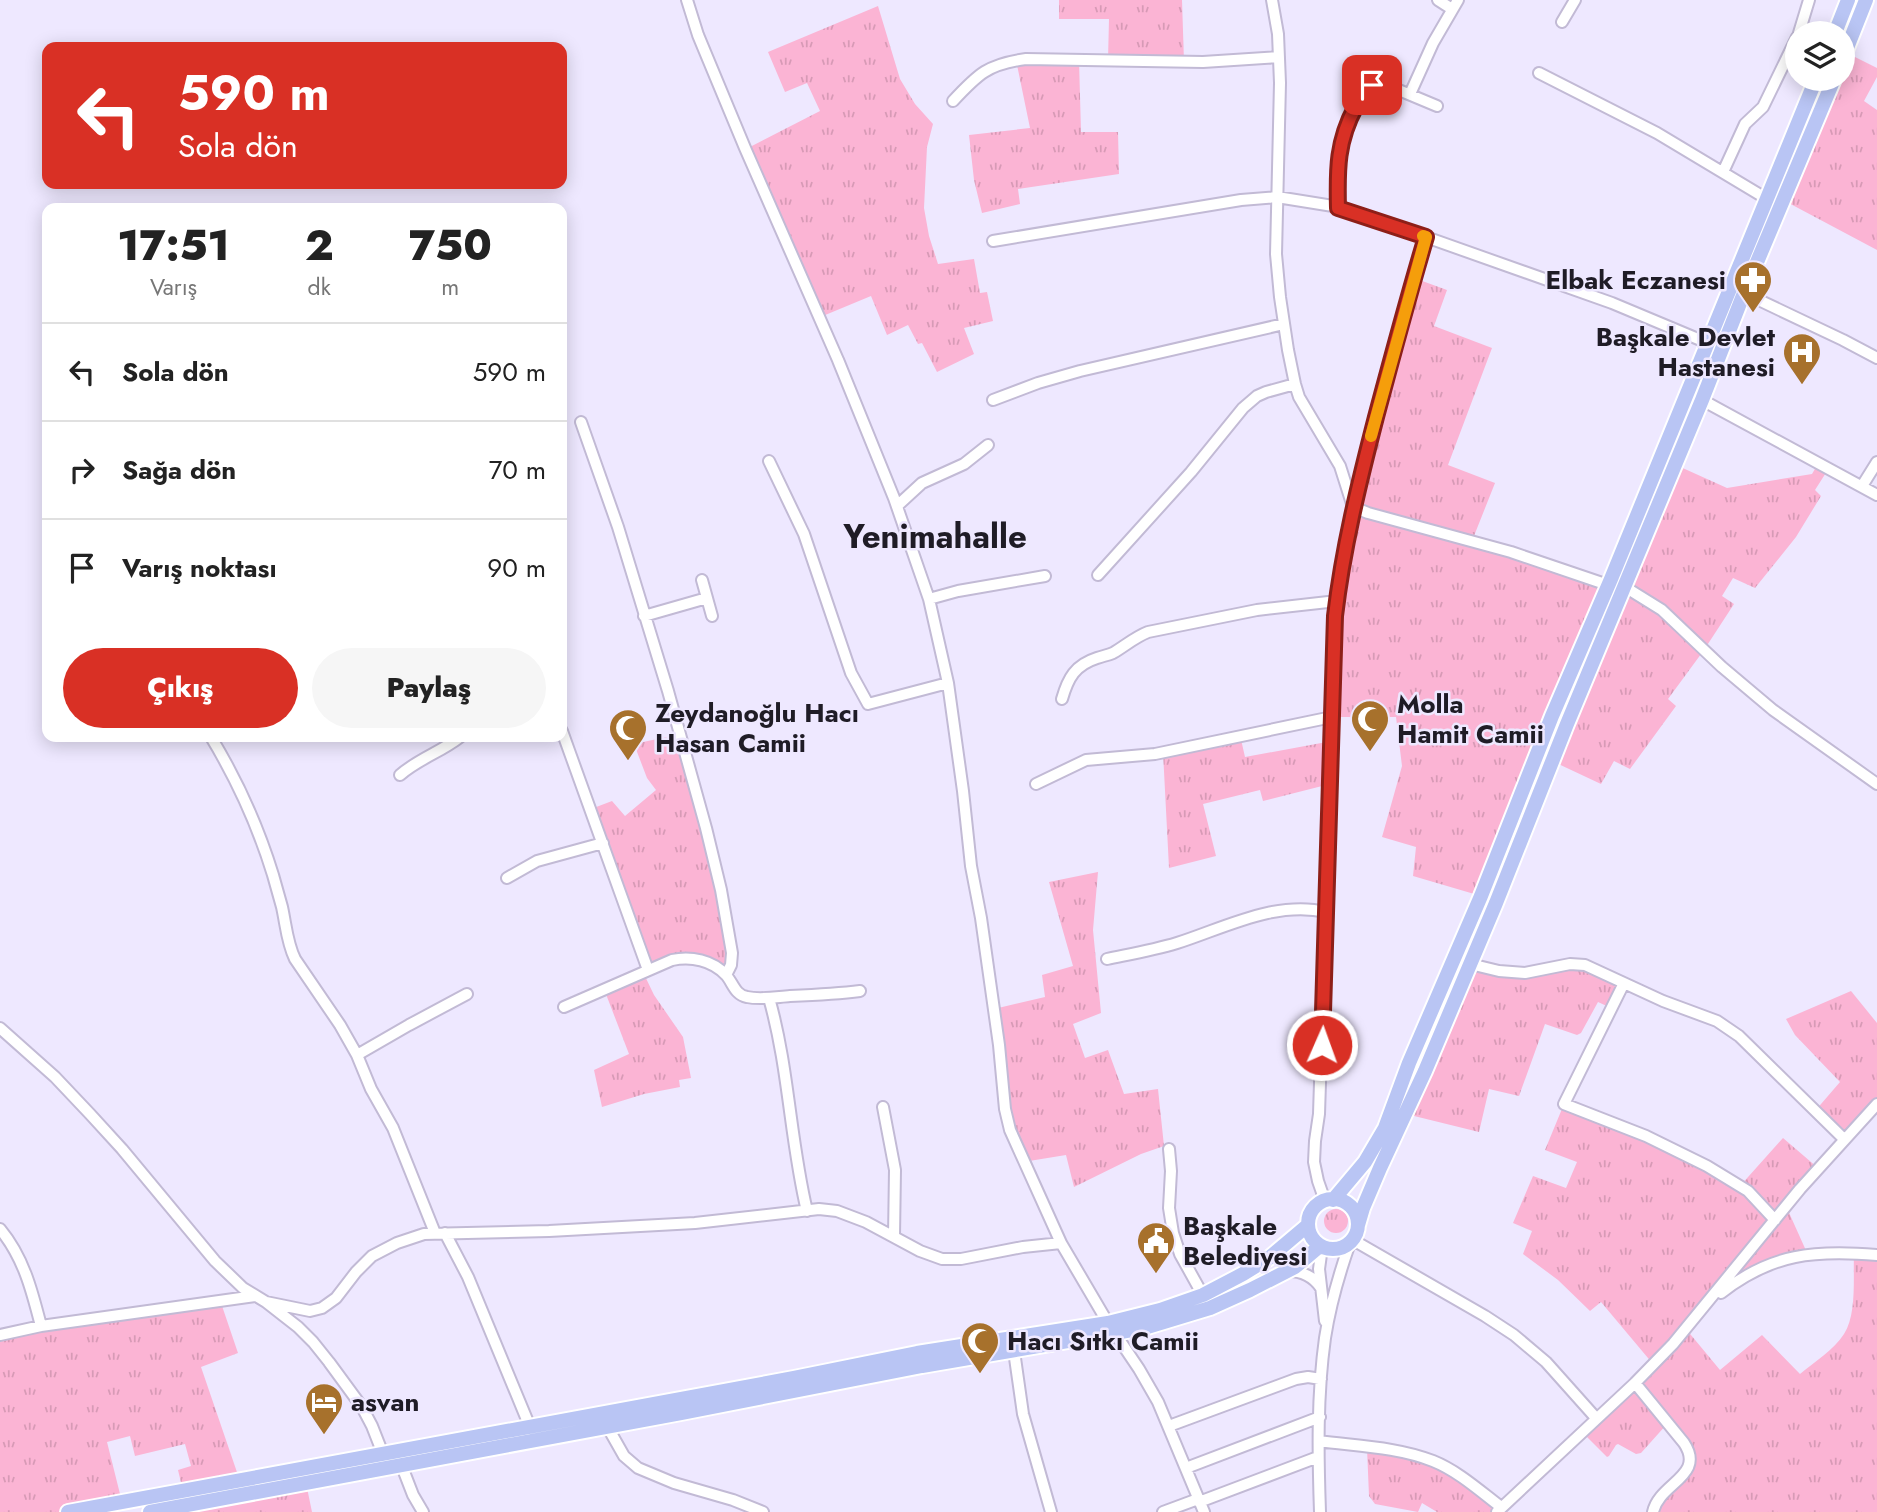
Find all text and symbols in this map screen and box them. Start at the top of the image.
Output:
map controls [1785,21,1855,91]
button: layers [1785,21,1855,91]
pin [1342,55,1402,115]
text: 590 m [178,58,330,128]
icon: arrive [1353,66,1391,104]
icon: left [63,70,154,161]
text: Sola dön [178,123,298,169]
text: 17:51 [117,215,230,276]
text: 2 [305,215,334,276]
text: 750 [409,215,492,276]
pharmacy icon: Elbak Eczanesi [1732,259,1774,314]
place label: Elbak Eczanesi [1545,261,1726,299]
text: Varış [150,270,197,304]
text: dk [308,270,331,304]
text: m [441,270,459,304]
place label: Başkale Devlet Hastanesi [1596,318,1776,386]
hospital icon: Başkale Devlet Hastanesi [1781,331,1823,386]
icon: left [63,353,101,391]
text: Sola dön [122,353,229,391]
text: 590 m [473,353,546,391]
icon: right [63,451,101,489]
text: Sağa dön [122,451,236,489]
text: 70 m [489,451,546,489]
district label: Yenimahalle [842,513,1027,560]
icon: arrive [63,549,101,587]
text: Varış noktası [122,549,277,587]
text: 90 m [487,549,546,587]
button: Çıkış [63,648,298,728]
button: Paylaş [312,648,546,728]
place label: Molla Hamit Camii [1397,685,1544,753]
place label: Zeydanoğlu Hacı Hasan Camii [655,694,859,762]
mosque icon: Molla Hamit Camii [1349,698,1391,753]
mosque icon: Zeydanoğlu Hacı Hasan Camii [607,707,649,762]
position arrow [1285,1008,1359,1082]
place label: Başkale Belediyesi [1183,1207,1307,1275]
public building icon: Başkale Belediyesi [1135,1220,1177,1275]
mosque icon: Hacı Sıtkı Camii [959,1320,1001,1375]
place label: Hacı Sıtkı Camii [1007,1322,1199,1360]
hotel icon: asvan [303,1381,345,1436]
place label: asvan [351,1383,419,1421]

